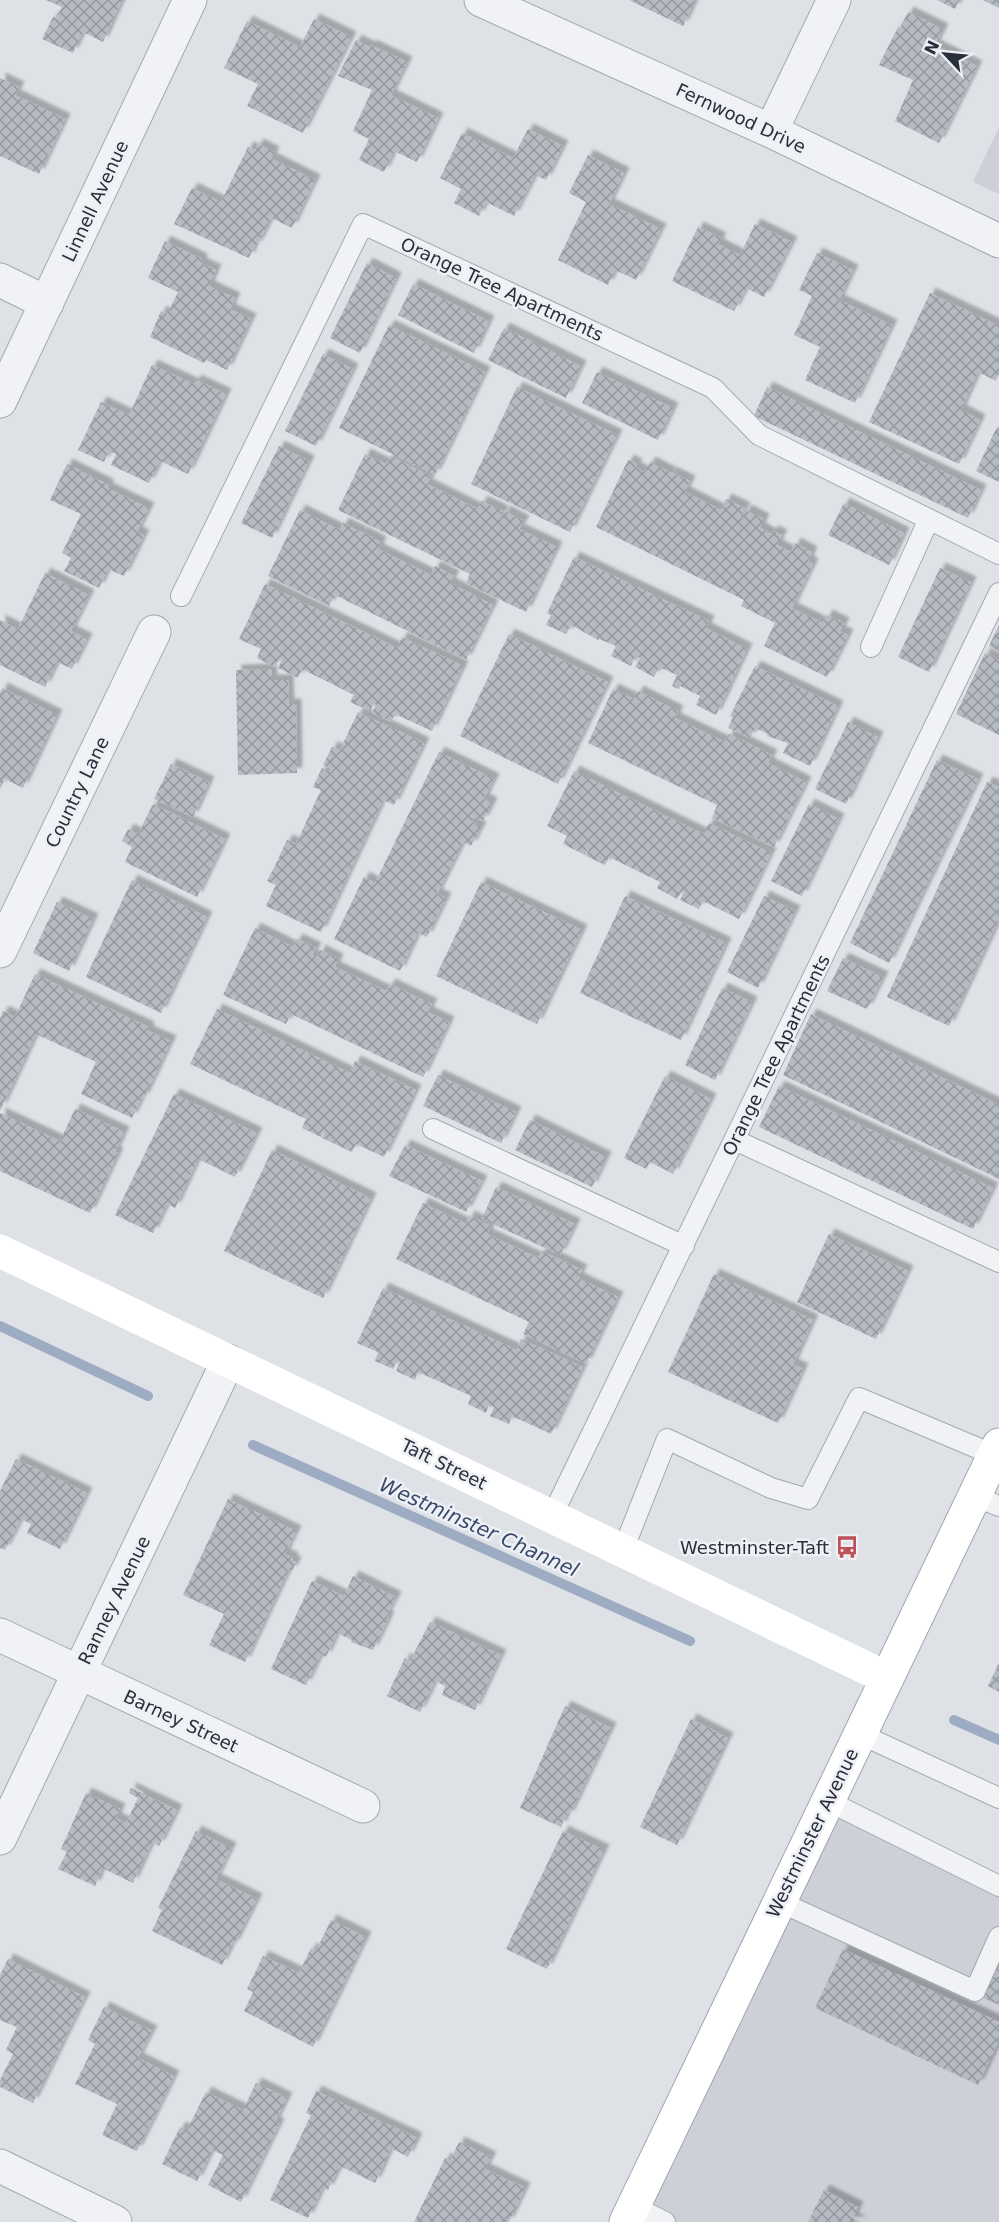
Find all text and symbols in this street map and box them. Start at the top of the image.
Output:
north arrow [915,24,975,84]
text: N [920,37,943,58]
street label: Fernwood Drive [673,79,809,157]
street label: Linnell Avenue [58,137,132,265]
street label: Orange Tree Apartments [397,233,607,345]
street label: Country Lane [41,733,113,851]
street label: Orange Tree Apartments [718,951,834,1159]
street label: Taft Street [397,1434,490,1494]
water label: Westminster Channel [376,1472,583,1582]
street label: Ranney Avenue [74,1532,154,1668]
bus stop icon: Westminster-Taft [834,1534,860,1560]
place label: Westminster-Taft [680,1537,829,1558]
street label: Barney Street [120,1685,242,1757]
street label: Westminster Avenue [762,1745,862,1921]

